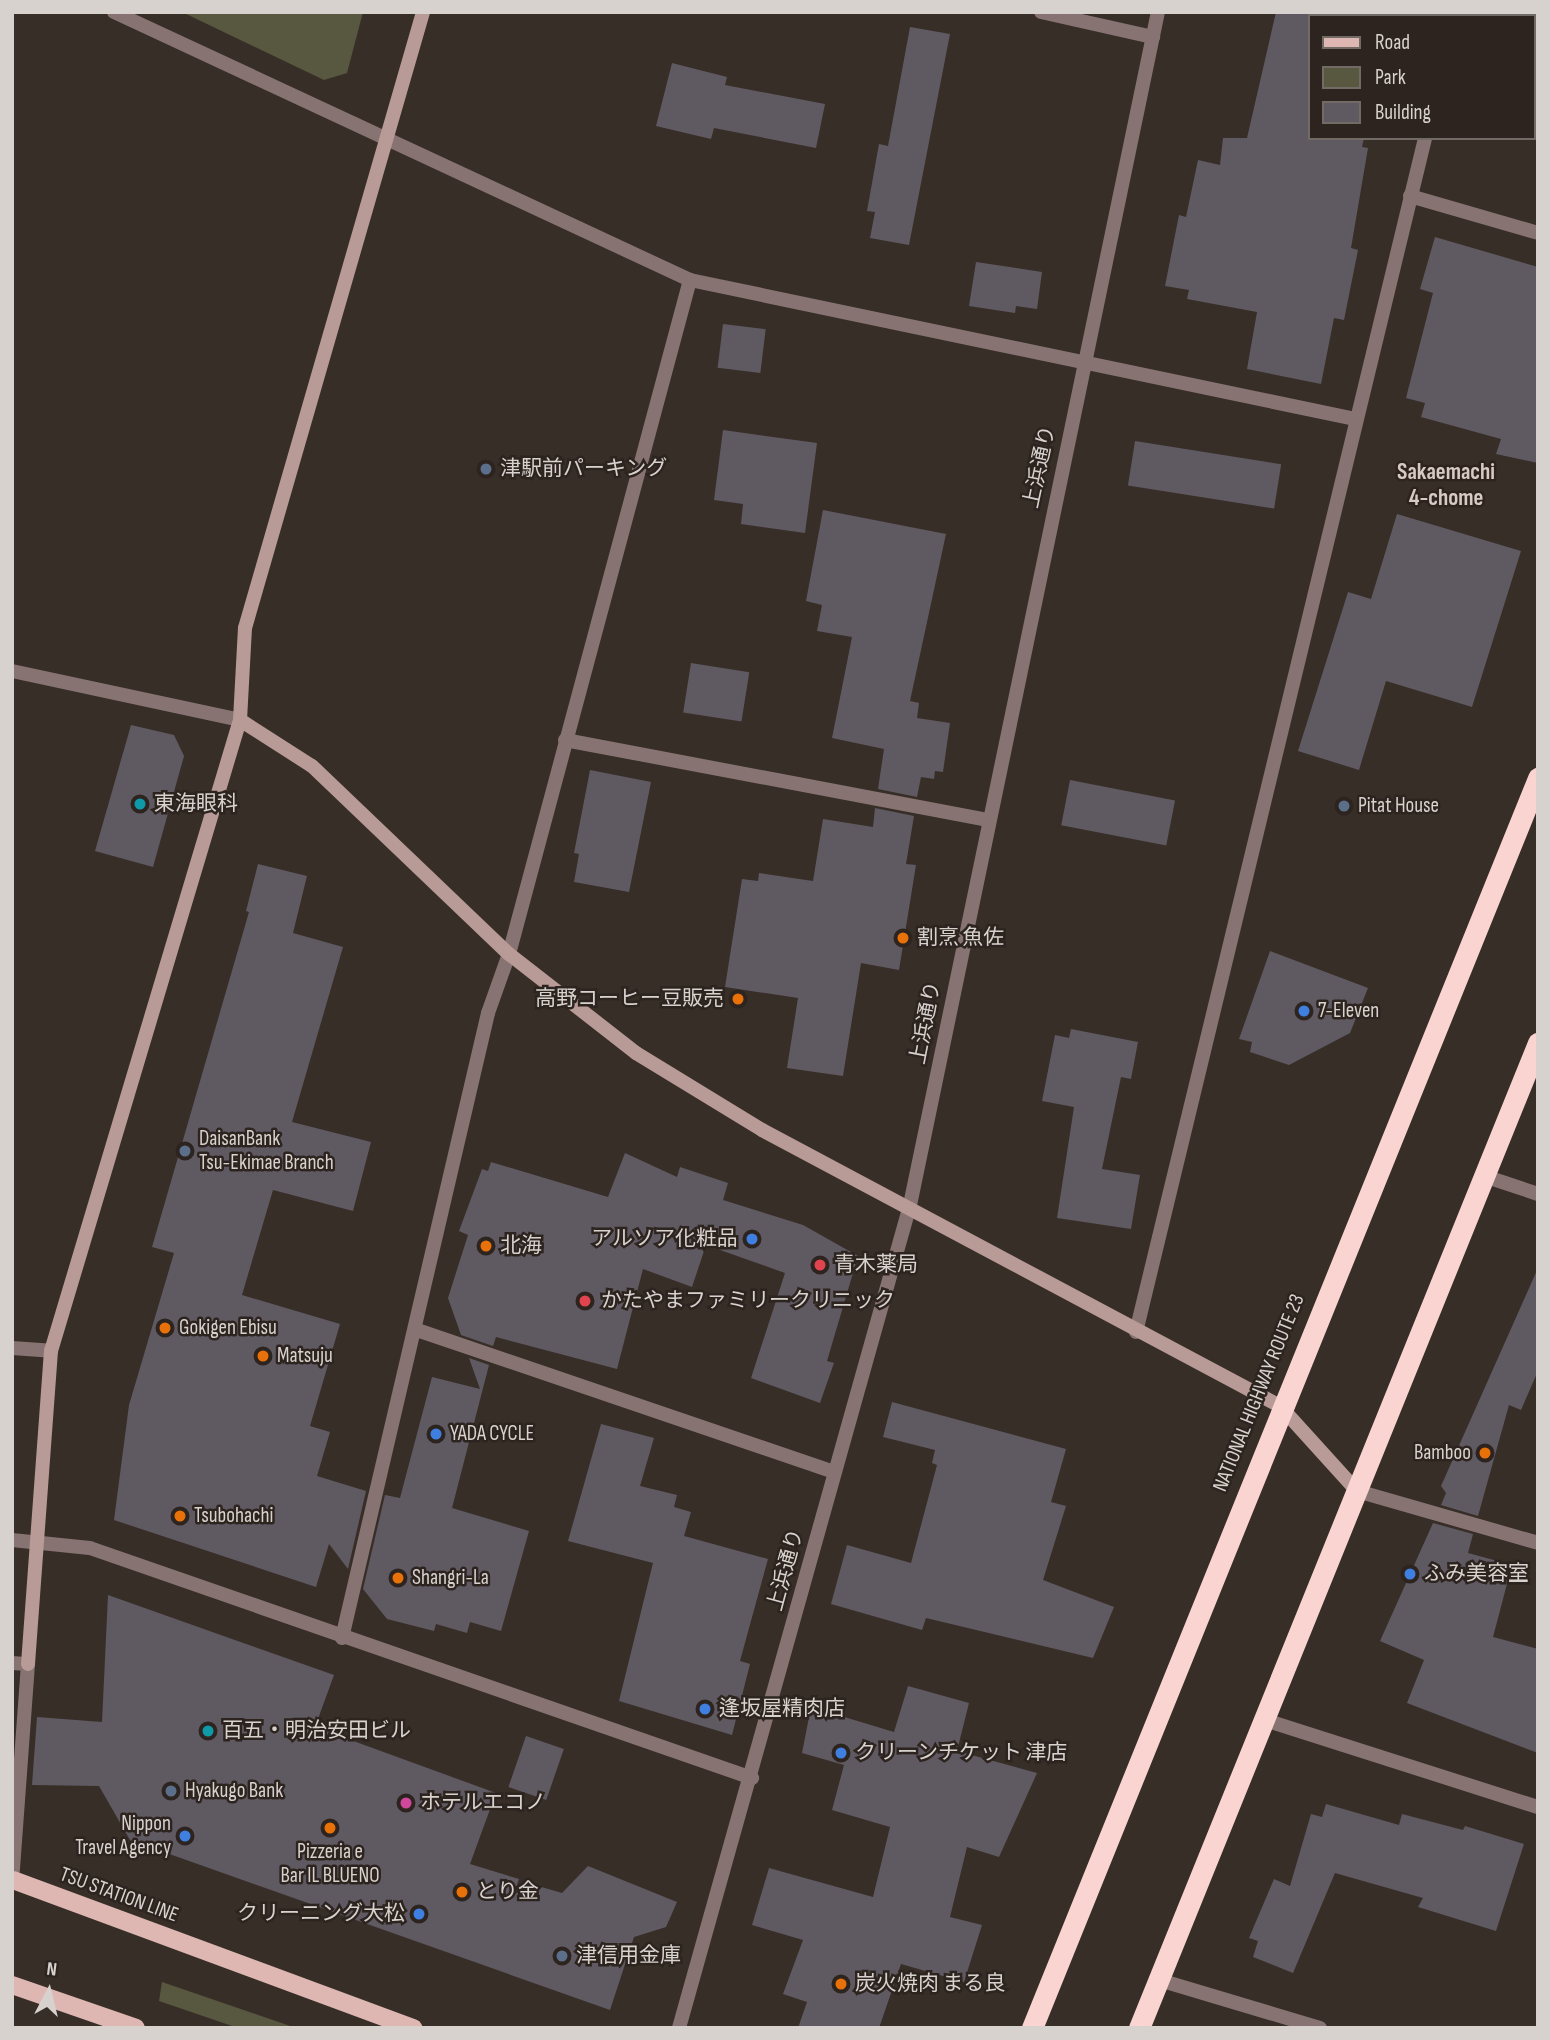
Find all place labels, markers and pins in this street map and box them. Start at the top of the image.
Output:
place label: 津駅前パーキング [500,456,668,482]
marker: 津駅前パーキング [478,461,494,477]
place label: 東海眼科 [154,791,238,817]
place label: Pitat House [1358,793,1439,819]
marker: 東海眼科 [132,796,148,812]
marker: Pitat House [1336,798,1352,814]
place label: 割烹 魚佐 [917,925,1004,951]
marker: 割烹 魚佐 [895,930,911,946]
place label: 高野コーヒー豆販売 [535,986,724,1012]
marker: 高野コーヒー豆販売 [730,991,746,1007]
place label: 7-Eleven [1318,998,1379,1024]
marker: 7-Eleven [1296,1003,1312,1019]
place label: DaisanBank Tsu-Ekimae Branch [199,1126,334,1176]
marker: DaisanBank Tsu-Ekimae Branch [177,1143,193,1159]
place label: アルソア化粧品 [591,1226,738,1252]
marker: アルソア化粧品 [744,1231,760,1247]
place label: 北海 [500,1233,542,1259]
marker: 北海 [478,1238,494,1254]
place label: 青木薬局 [834,1252,918,1278]
marker: 青木薬局 [812,1257,828,1273]
place label: かたやまファミリークリニック [601,1288,895,1314]
marker: かたやまファミリークリニック [575,1291,595,1311]
place label: Gokigen Ebisu [179,1315,277,1341]
marker: Gokigen Ebisu [157,1320,173,1336]
place label: Matsuju [277,1343,333,1369]
marker: Matsuju [255,1348,271,1364]
place label: YADA CYCLE [450,1421,534,1447]
marker: YADA CYCLE [428,1426,444,1442]
place label: Bamboo [1414,1440,1471,1466]
marker: Bamboo [1477,1445,1493,1461]
place label: Tsubohachi [194,1503,273,1529]
marker: Tsubohachi [172,1508,188,1524]
place label: ふみ美容室 [1424,1561,1529,1587]
place label: Shangri-La [412,1565,489,1591]
marker: ふみ美容室 [1402,1566,1418,1582]
marker: Shangri-La [390,1570,406,1586]
place label: 逢坂屋精肉店 [719,1696,845,1722]
marker: 逢坂屋精肉店 [697,1701,713,1717]
place label: 百五・明治安田ビル [222,1718,411,1744]
marker: 百五・明治安田ビル [200,1723,216,1739]
place label: クリーンチケット 津店 [855,1740,1068,1766]
marker: クリーンチケット 津店 [833,1745,849,1761]
place label: Hyakugo Bank [185,1778,283,1804]
marker: Hyakugo Bank [163,1783,179,1799]
place label: ホテルエコノ [420,1790,546,1816]
marker: ホテルエコノ [398,1795,414,1811]
place label: Nippon Travel Agency [75,1811,171,1861]
marker: Pizzeria e Bar IL BLUENO [322,1820,338,1836]
marker: Nippon Travel Agency [177,1828,193,1844]
place label: Pizzeria e Bar IL BLUENO [280,1839,380,1889]
place label: とり金 [476,1879,539,1905]
marker: とり金 [454,1884,470,1900]
place label: クリーニング大松 [237,1901,405,1927]
marker: クリーニング大松 [411,1906,427,1922]
place label: 津信用金庫 [576,1943,681,1969]
marker: 津信用金庫 [554,1948,570,1964]
place label: 炭火焼肉 まる良 [855,1971,1005,1997]
marker: 炭火焼肉 まる良 [833,1976,849,1992]

